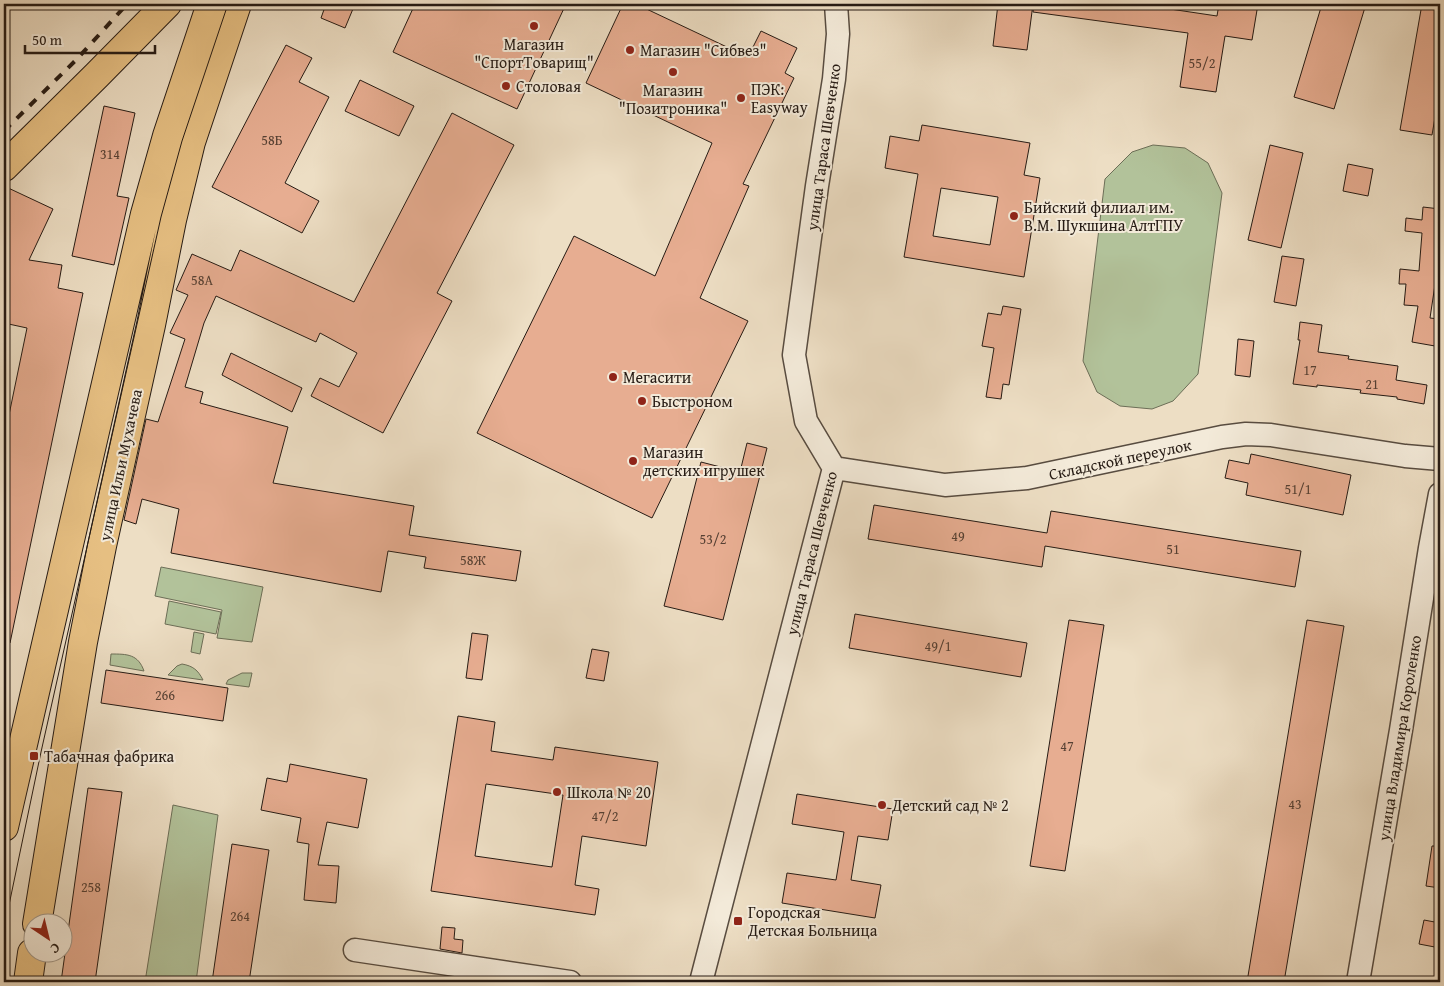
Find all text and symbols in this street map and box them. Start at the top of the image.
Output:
marker: Магазин "СпортТоварищ" [528,20,540,32]
scale bar [25,22,155,54]
text: 50 m [32,29,63,50]
place label: Магазин "СпортТоварищ" [474,32,594,74]
place label: Магазин "Сибвез" [640,38,767,62]
marker: Магазин "Сибвез" [624,44,636,56]
house number: 55/2 [1189,53,1215,73]
street label: улица Тараса Шевченко [799,62,847,233]
marker: Магазин "Позитроника" [667,66,679,78]
place label: Столовая [516,74,581,98]
place label: ПЭК: Easyway [751,77,808,119]
place label: Магазин "Позитроника" [619,78,727,120]
marker: Столовая [500,80,512,92]
marker: ПЭК: Easyway [735,92,747,104]
house number: 58Б [261,130,283,150]
house number: 314 [100,144,120,164]
place label: Бийский филиал им. В.М. Шукшина АлтГПУ [1024,195,1183,237]
marker: Бийский филиал им. В.М. Шукшина АлтГПУ [1008,210,1020,222]
house number: 58А [191,270,213,290]
house number: 17 [1303,360,1317,380]
place label: Мегасити [623,365,692,389]
marker: Мегасити [607,371,619,383]
house number: 21 [1365,374,1379,394]
street label: улица Ильи Мухачева [92,386,148,544]
place label: Быстроном [652,389,733,413]
marker: Быстроном [636,395,648,407]
street label: Складской переулок [1047,432,1194,486]
place label: Магазин детских игрушек [643,440,765,482]
marker: Магазин детских игрушек [627,455,639,467]
street label: улица Тараса Шевченко [779,468,843,639]
house number: 51/1 [1285,479,1311,499]
house number: 49 [951,526,965,546]
house number: 53/2 [700,529,726,549]
house number: 51 [1166,539,1180,559]
house number: 58Ж [460,550,487,570]
street label: улица Владимира Короленко [1371,633,1427,844]
house number: 49/1 [925,636,951,656]
house number: 266 [155,685,175,705]
house number: 47 [1060,736,1074,756]
place label: Табачная фабрика [44,744,175,768]
marker: Табачная фабрика [28,750,40,762]
place label: Школа № 20 [567,780,651,804]
marker: Школа № 20 [551,786,563,798]
place label: Детский сад № 2 [891,793,1009,817]
house number: 43 [1288,794,1302,814]
marker: Детский сад № 2 [876,799,888,811]
house number: 47/2 [592,806,618,826]
house number: 258 [81,877,101,897]
place label: Городская Детская Больница [747,900,878,942]
house number: 264 [230,906,250,926]
north arrow [22,914,72,964]
marker: Городская Детская Больница [732,915,744,927]
text: С [46,938,64,959]

